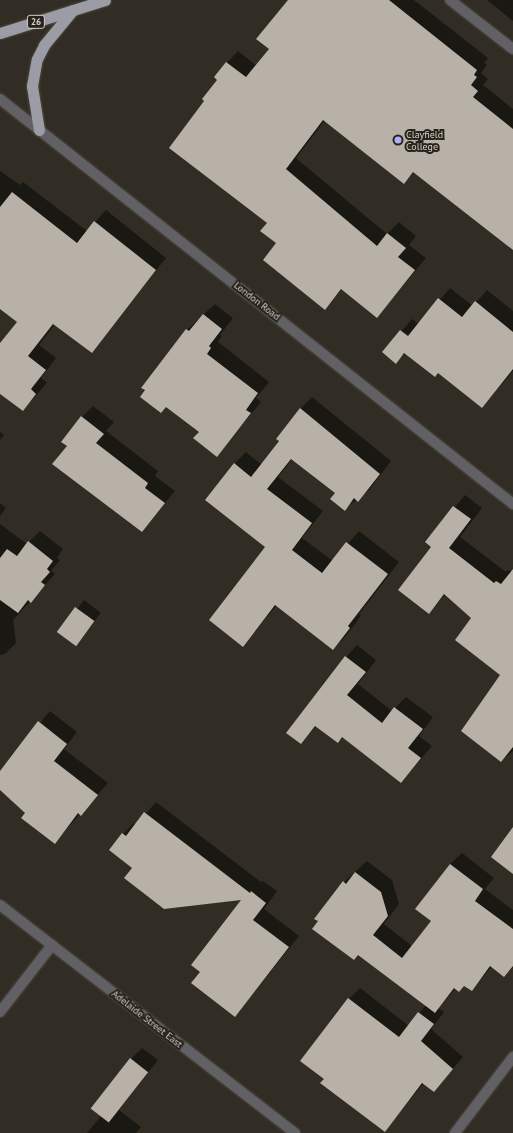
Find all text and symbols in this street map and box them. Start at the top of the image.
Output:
road number: 26 [26,15,46,29]
place label: Clayfield College [406,128,443,152]
marker: Clayfield College [393,135,403,145]
street label: London Road [231,279,283,323]
street label: Adelaide Street East [109,988,185,1050]

